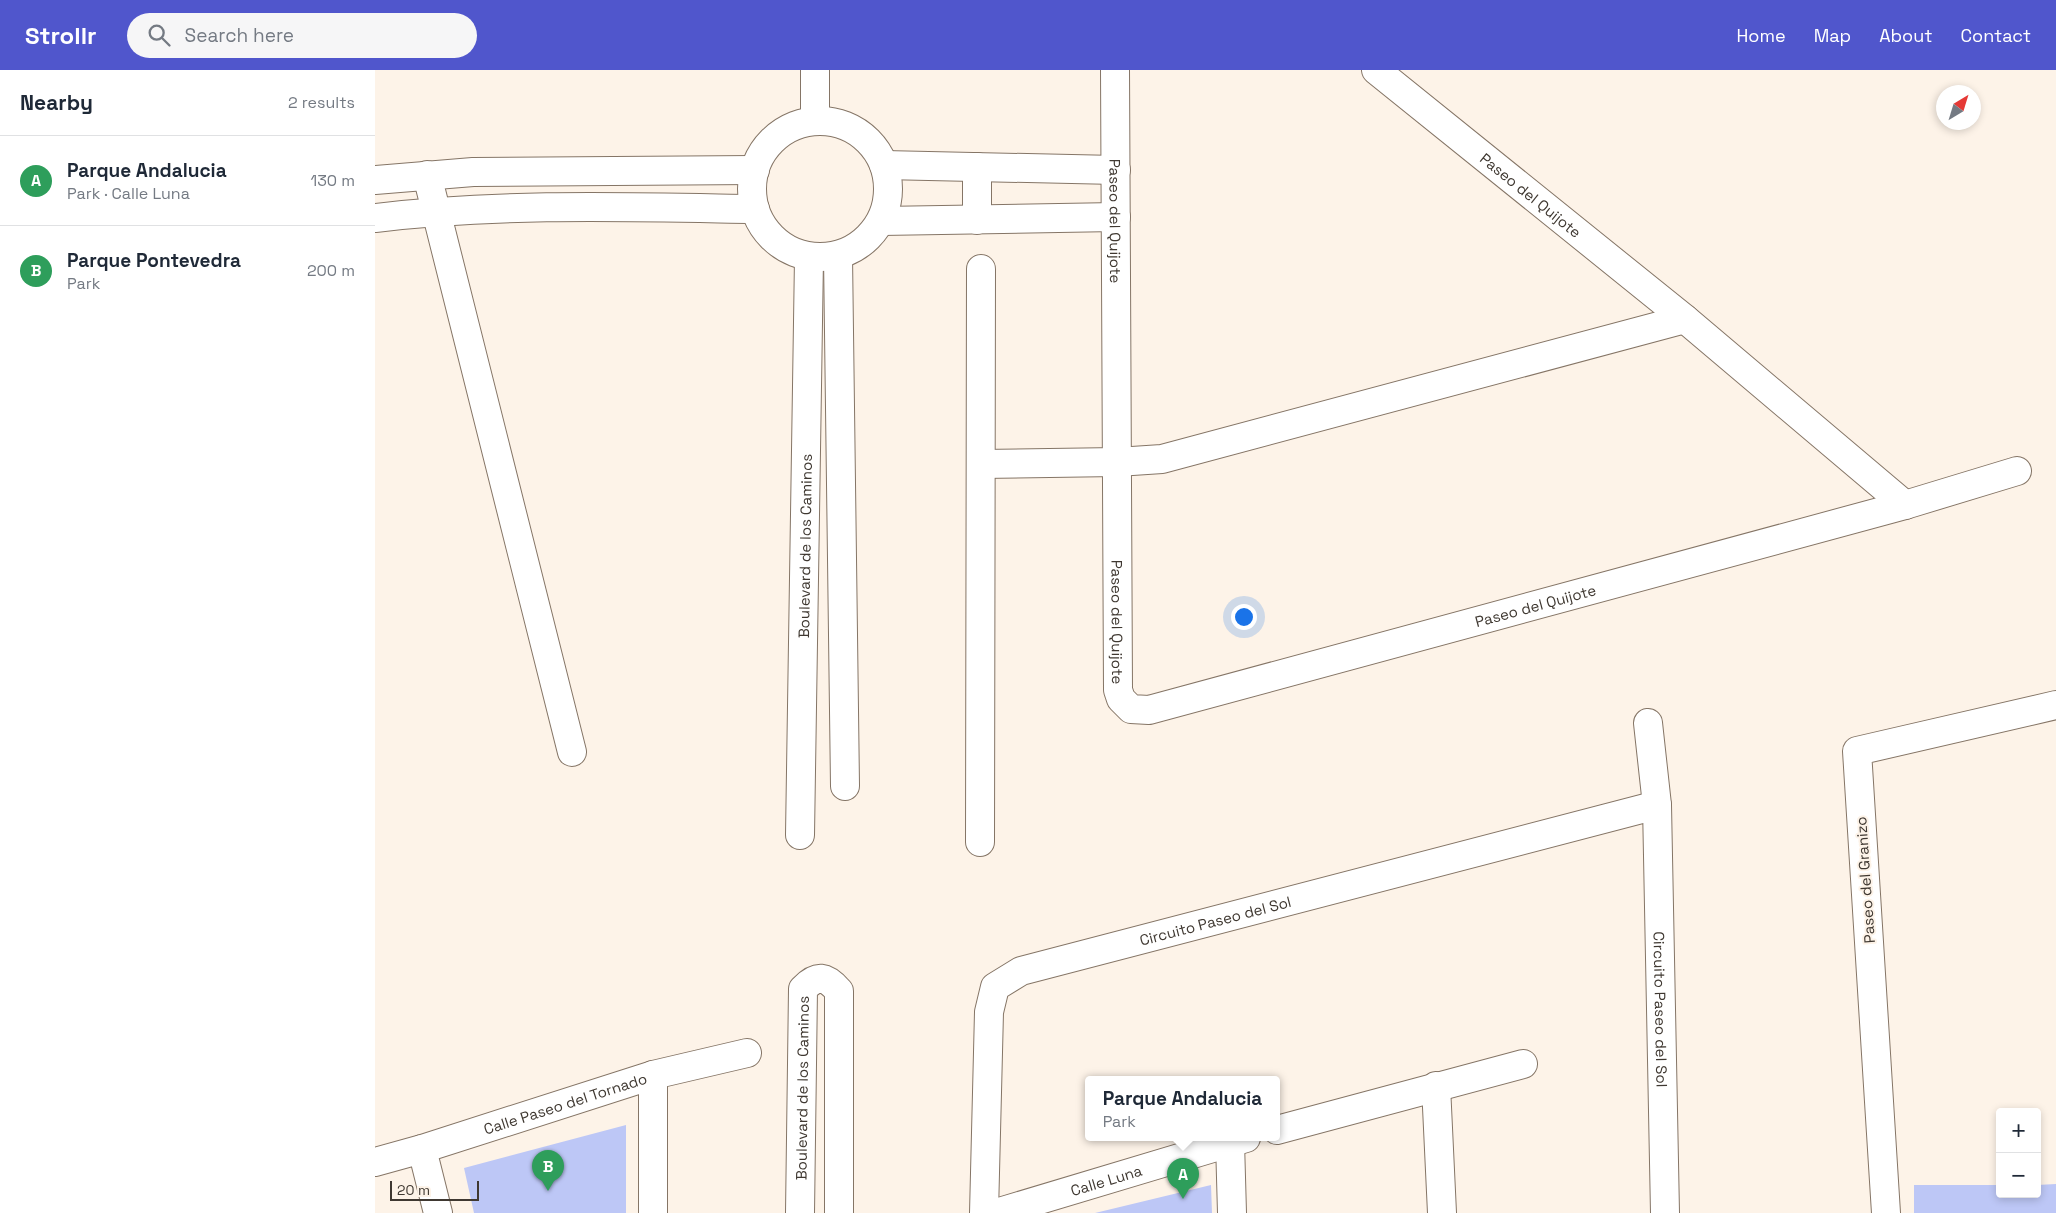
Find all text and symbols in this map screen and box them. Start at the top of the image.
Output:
search box [127,13,477,58]
text: Strollr [25,20,97,51]
icon: search [145,21,173,49]
text: Search here [185,23,294,48]
text: Home [1737,24,1786,47]
text: Map [1814,24,1851,47]
text: About [1879,24,1933,47]
text: Contact [1961,24,2031,47]
north arrow [1936,85,1981,130]
text: Nearby [20,89,93,116]
text: 2 results [288,92,355,113]
street label: Paseo del Quijote [1476,148,1586,241]
text: Parque Andalucia [67,158,227,183]
street label: Paseo del Quijote [1106,159,1126,283]
text: A [31,170,41,191]
text: 130 m [311,170,355,191]
text: Park · Calle Luna [67,183,190,204]
text: Parque Pontevedra [67,248,241,273]
text: B [31,260,41,281]
text: 200 m [307,260,355,281]
text: Park [67,273,100,294]
street label: Boulevard de los Caminos [794,454,815,638]
street label: Paseo del Quijote [1108,560,1127,684]
street label: Paseo del Quijote [1473,580,1598,631]
your location [1231,604,1257,630]
street label: Paseo del Granizo [1851,816,1879,944]
street label: Circuito Paseo del Sol [1137,891,1293,949]
street label: Circuito Paseo del Sol [1650,931,1672,1088]
street label: Boulevard de los Caminos [791,996,812,1180]
street label: Calle Paseo del Tornado [481,1068,649,1138]
popup [1085,1076,1280,1141]
text: Parque Andalucia [1103,1086,1262,1111]
map controls [1996,1108,2041,1198]
button: + [1996,1108,2041,1153]
text: Park [1103,1111,1136,1132]
pin: B [532,1150,564,1191]
button: − [1996,1153,2041,1198]
pin: A [1167,1158,1199,1199]
street label: Calle Luna [1068,1160,1144,1200]
scale bar [390,1178,479,1201]
text: 20 m [397,1181,430,1199]

